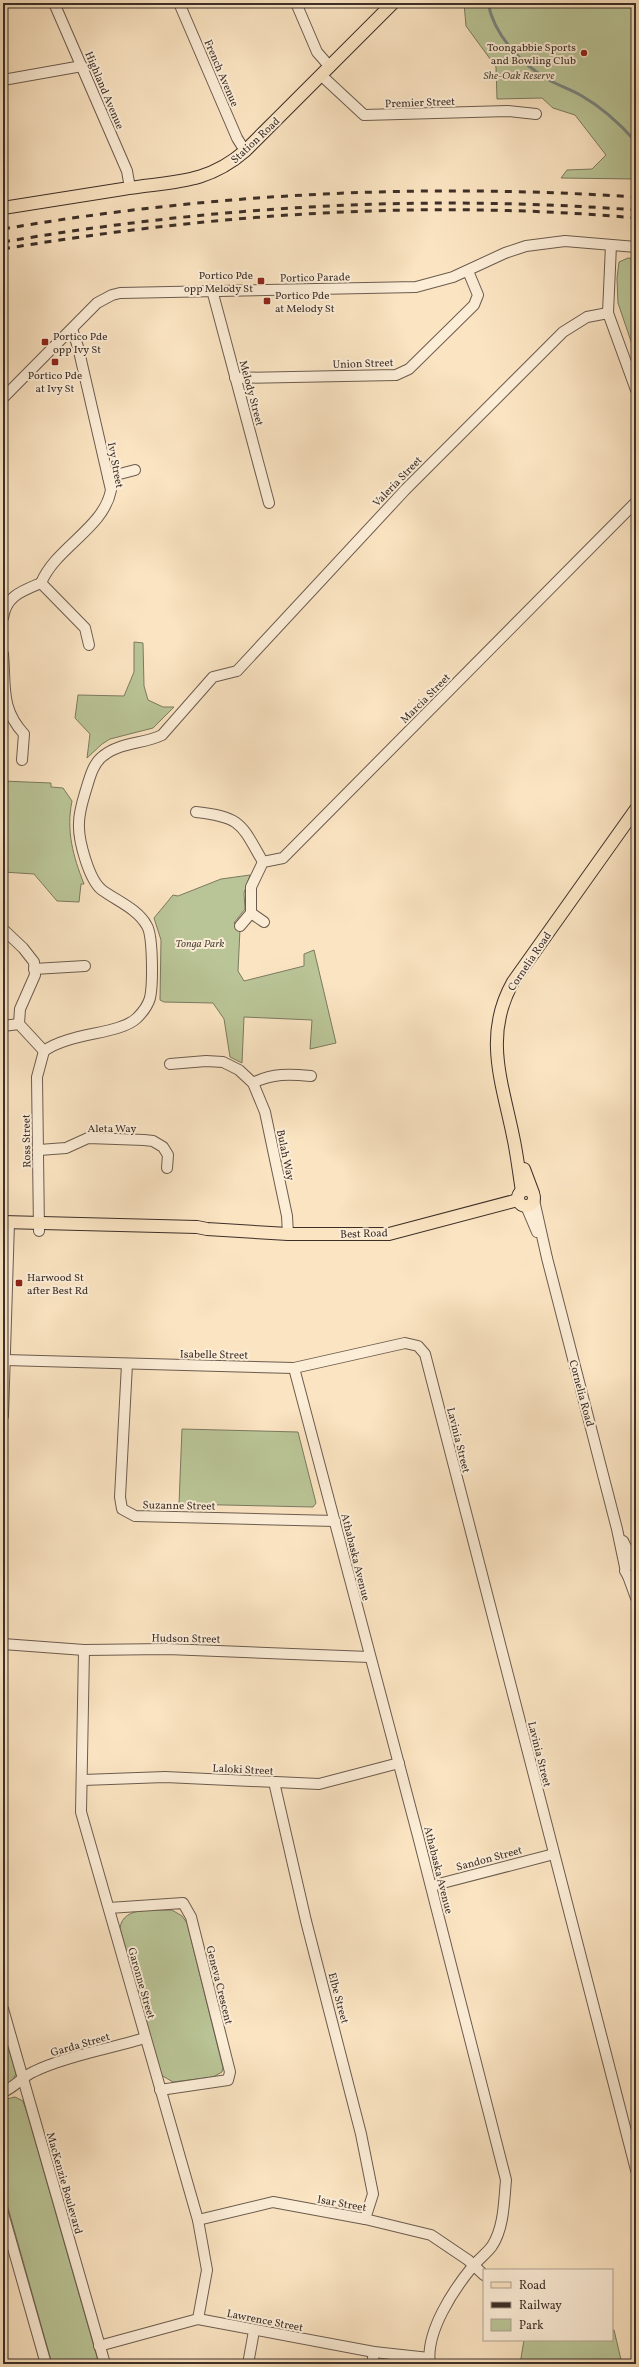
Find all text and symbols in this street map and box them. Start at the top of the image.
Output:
street label: French Avenue [200,38,242,109]
place label: Toongabbie Sports and Bowling Club [487,41,576,69]
marker: Toongabbie Sports and Bowling Club [579,48,589,58]
street label: Highland Avenue [80,49,127,132]
park label: She-Oak Reserve [483,69,555,84]
street label: Premier Street [385,95,455,112]
street label: Station Road [228,115,284,168]
place label: Portico Pde opp Melody St [184,269,253,297]
street label: Portico Parade [280,270,350,287]
marker: Portico Pde opp Melody St [256,276,266,286]
place label: Portico Pde at Melody St [275,289,335,317]
marker: Portico Pde at Melody St [262,296,272,306]
place label: Portico Pde opp Ivy St [53,330,107,358]
marker: Portico Pde opp Ivy St [40,337,50,347]
street label: Union Street [332,356,394,373]
marker: Portico Pde at Ivy St [50,357,60,367]
street label: Melody Street [235,359,267,428]
place label: Portico Pde at Ivy St [28,369,82,397]
street label: Ivy Street [103,441,126,490]
street label: Valeria Street [370,453,426,511]
street label: Marcia Street [398,671,454,727]
street label: Cornelia Road [505,929,556,994]
park label: Tonga Park [176,937,224,952]
street label: Ross Street [20,1114,35,1168]
street label: Aleta Way [88,1122,136,1137]
street label: Bulah Way [272,1129,297,1182]
street label: Best Road [340,1226,388,1243]
place label: Harwood St after Best Rd [27,1271,88,1299]
marker: Harwood St after Best Rd [14,1278,24,1288]
street label: Isabelle Street [180,1347,248,1364]
street label: Cornelia Road [564,1358,597,1428]
street label: Lavinia Street [442,1406,473,1475]
street label: Suzanne Street [143,1498,216,1515]
street label: Athabaska Avenue [336,1512,373,1603]
street label: Hudson Street [151,1631,221,1648]
street label: Lavinia Street [523,1720,554,1789]
street label: Laloki Street [212,1761,274,1780]
street label: Athabaska Avenue [419,1825,456,1916]
street label: Sandon Street [455,1843,524,1875]
street label: Geneva Crescent [202,1944,236,2026]
street label: Garonne Street [123,1946,158,2021]
street label: Elbe Street [324,1971,352,2026]
street label: Garda Street [49,2030,112,2061]
street label: MacKenzie Boulevard [42,2131,85,2236]
street label: Isar Street [316,2193,368,2216]
legend [483,2269,613,2341]
text: Road [519,2278,546,2294]
text: Railway [519,2298,562,2314]
street label: Lawrence Street [225,2307,304,2336]
text: Park [519,2318,544,2334]

